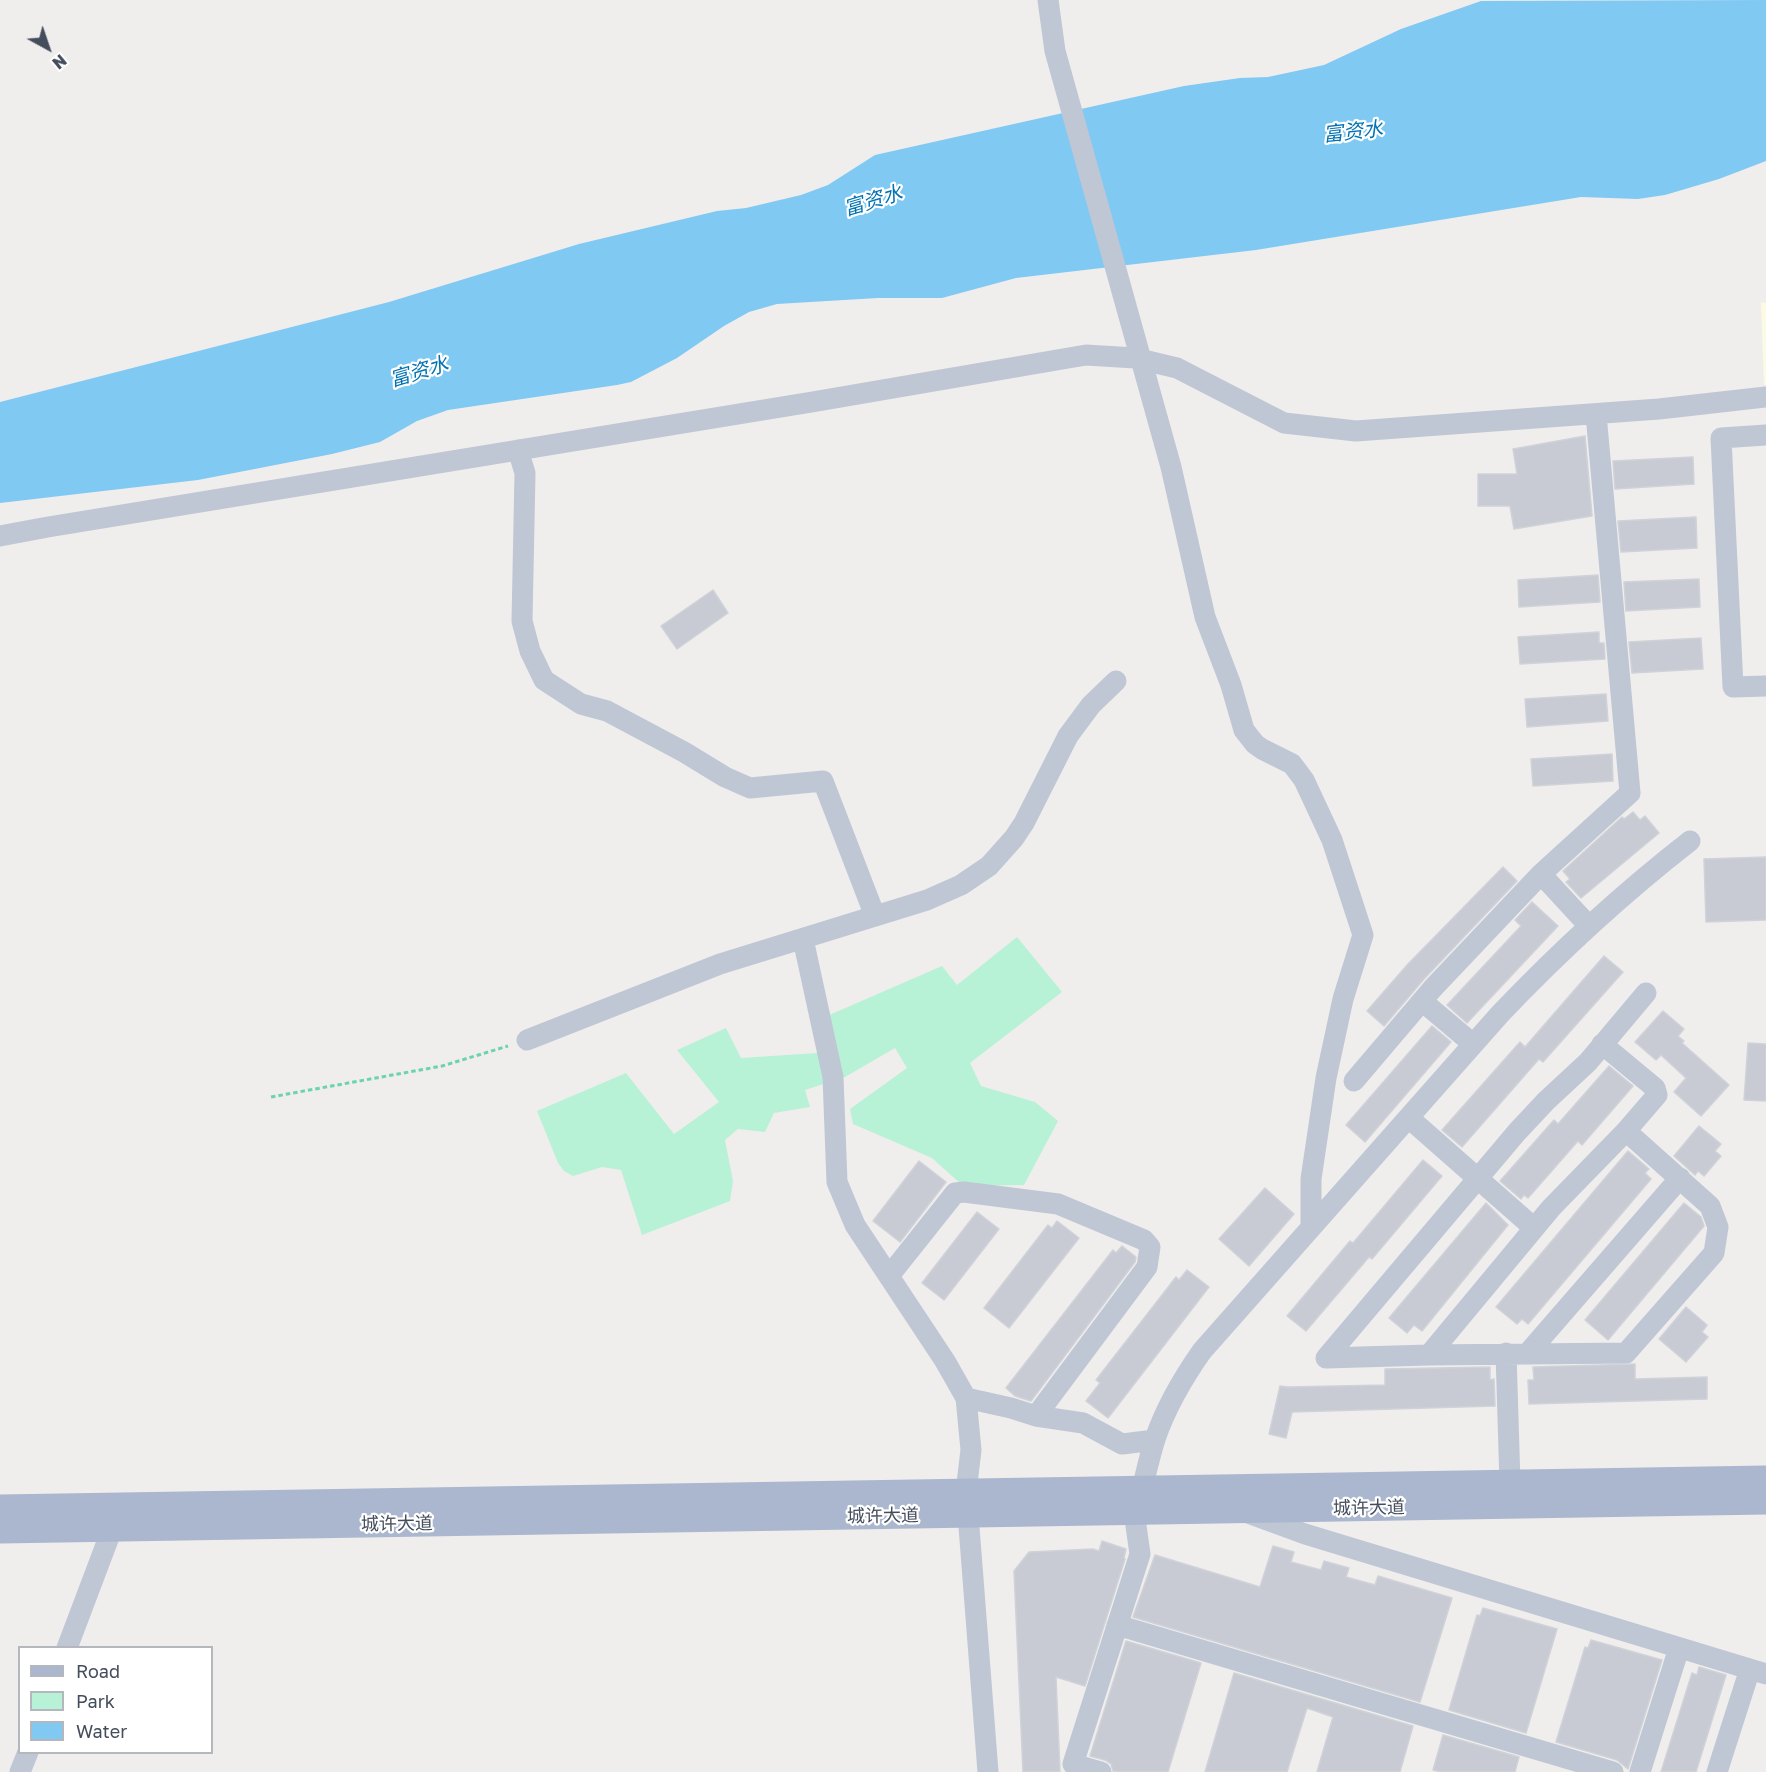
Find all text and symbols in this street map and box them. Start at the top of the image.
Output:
north arrow [18,18,78,78]
text: N [48,50,71,73]
water label: 富资水 [1322,117,1384,147]
water label: 富资水 [841,181,905,221]
water label: 富资水 [387,352,451,392]
street label: 城许大道 [1333,1497,1405,1519]
street label: 城许大道 [847,1505,919,1527]
street label: 城许大道 [361,1513,433,1535]
legend [18,1646,213,1754]
text: Road [76,1660,120,1682]
text: Park [76,1690,115,1712]
text: Water [76,1720,127,1742]

